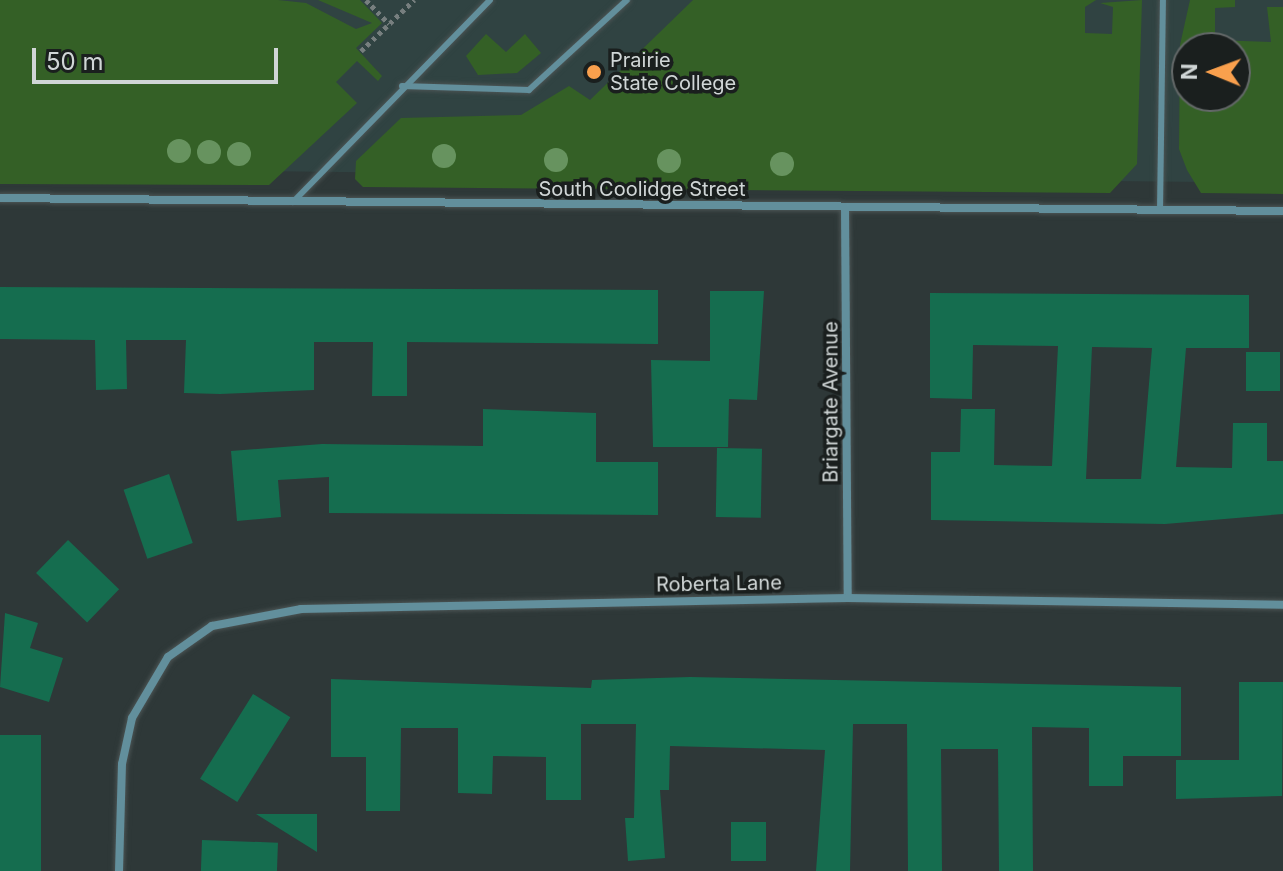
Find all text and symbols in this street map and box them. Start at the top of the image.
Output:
scale bar [36,32,282,82]
north arrow [1171,32,1251,112]
text: 50 m [46,47,104,76]
place label: Prairie State College [610,48,736,95]
marker: Prairie State College [585,63,603,81]
text: N [1176,63,1202,80]
street label: South Coolidge Street [538,177,746,201]
street label: Briargate Avenue [819,321,843,483]
street label: Roberta Lane [656,571,782,597]

